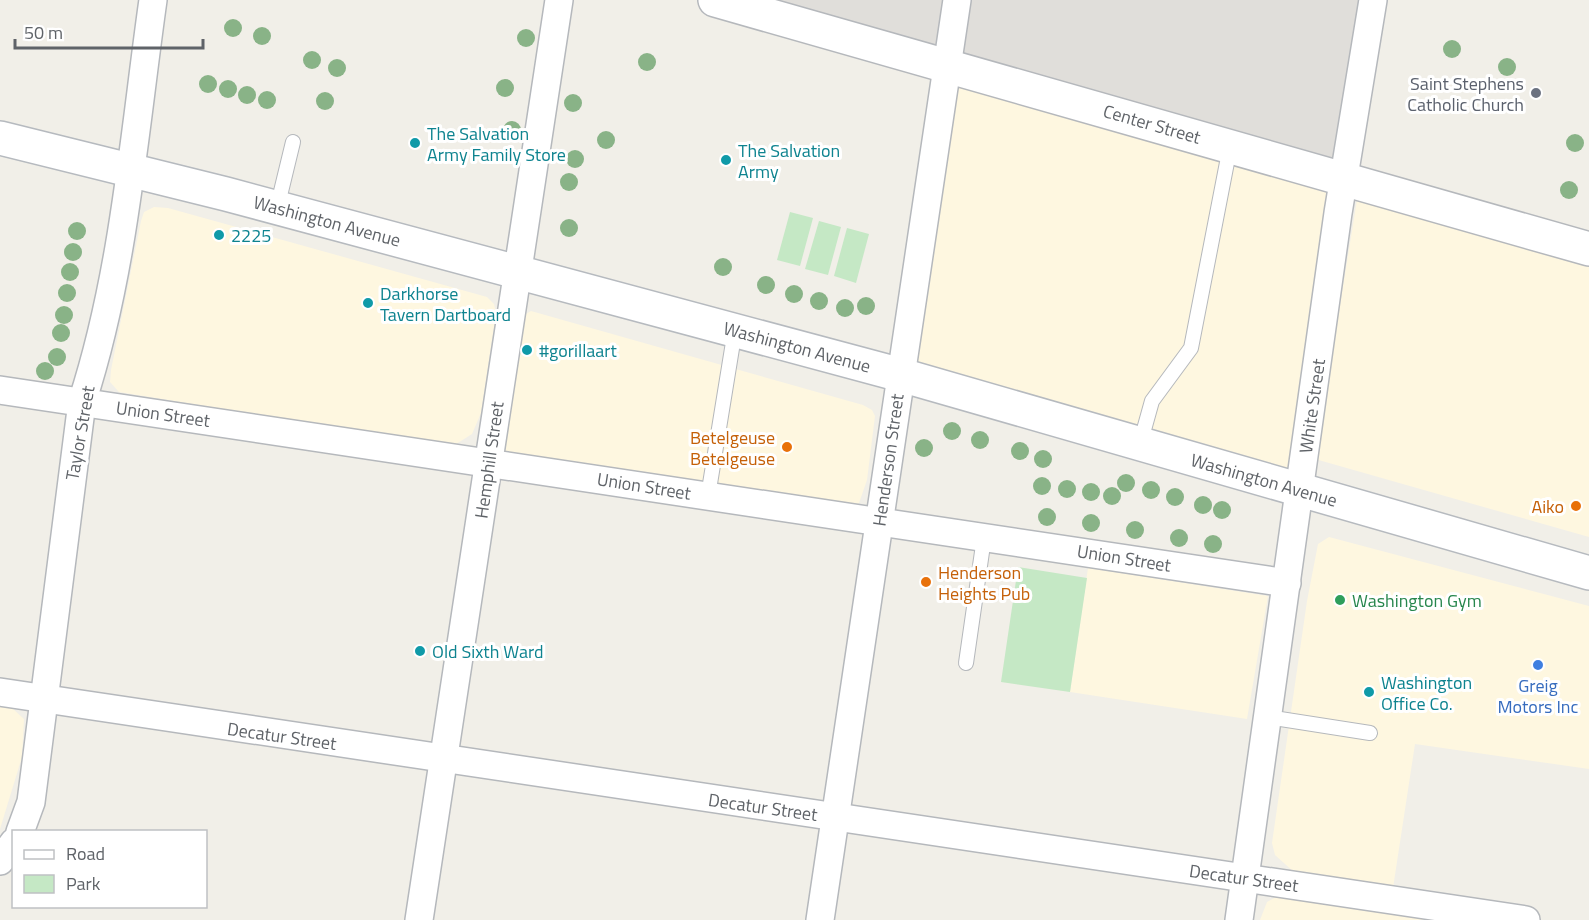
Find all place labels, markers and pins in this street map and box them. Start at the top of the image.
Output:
place label: Saint Stephens Catholic Church [1407,70,1524,118]
marker: Saint Stephens Catholic Church [1529,86,1543,100]
place label: The Salvation Army Family Store [427,120,566,168]
marker: The Salvation Army Family Store [408,136,422,150]
place label: The Salvation Army [738,137,840,185]
marker: The Salvation Army [719,153,733,167]
place label: 2225 [231,222,271,249]
marker: 2225 [212,228,226,242]
place label: Darkhorse Tavern Dartboard [380,280,511,328]
marker: Darkhorse Tavern Dartboard [361,296,375,310]
place label: #gorillaart [539,337,618,364]
marker: #gorillaart [520,343,534,357]
place label: Betelgeuse Betelgeuse [690,424,775,472]
marker: Betelgeuse Betelgeuse [780,440,794,454]
place label: Aiko [1531,493,1564,520]
marker: Aiko [1569,499,1583,513]
place label: Henderson Heights Pub [938,559,1030,607]
marker: Henderson Heights Pub [919,575,933,589]
place label: Washington Gym [1352,587,1482,614]
marker: Washington Gym [1333,593,1347,607]
place label: Old Sixth Ward [432,638,544,665]
marker: Old Sixth Ward [413,644,427,658]
marker: Greig Motors Inc [1531,658,1545,672]
place label: Washington Office Co. [1381,669,1472,717]
place label: Greig Motors Inc [1498,672,1579,720]
marker: Washington Office Co. [1362,685,1376,699]

